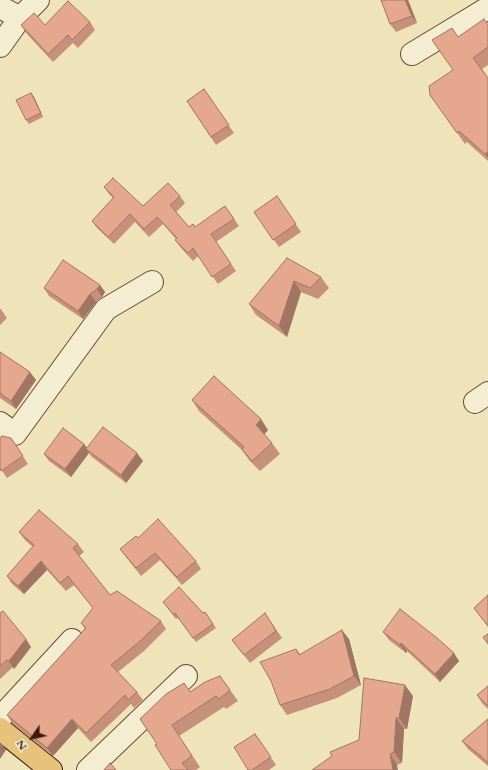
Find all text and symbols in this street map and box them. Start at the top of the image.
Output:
north arrow [12,718,52,758]
text: N [13,737,31,753]

